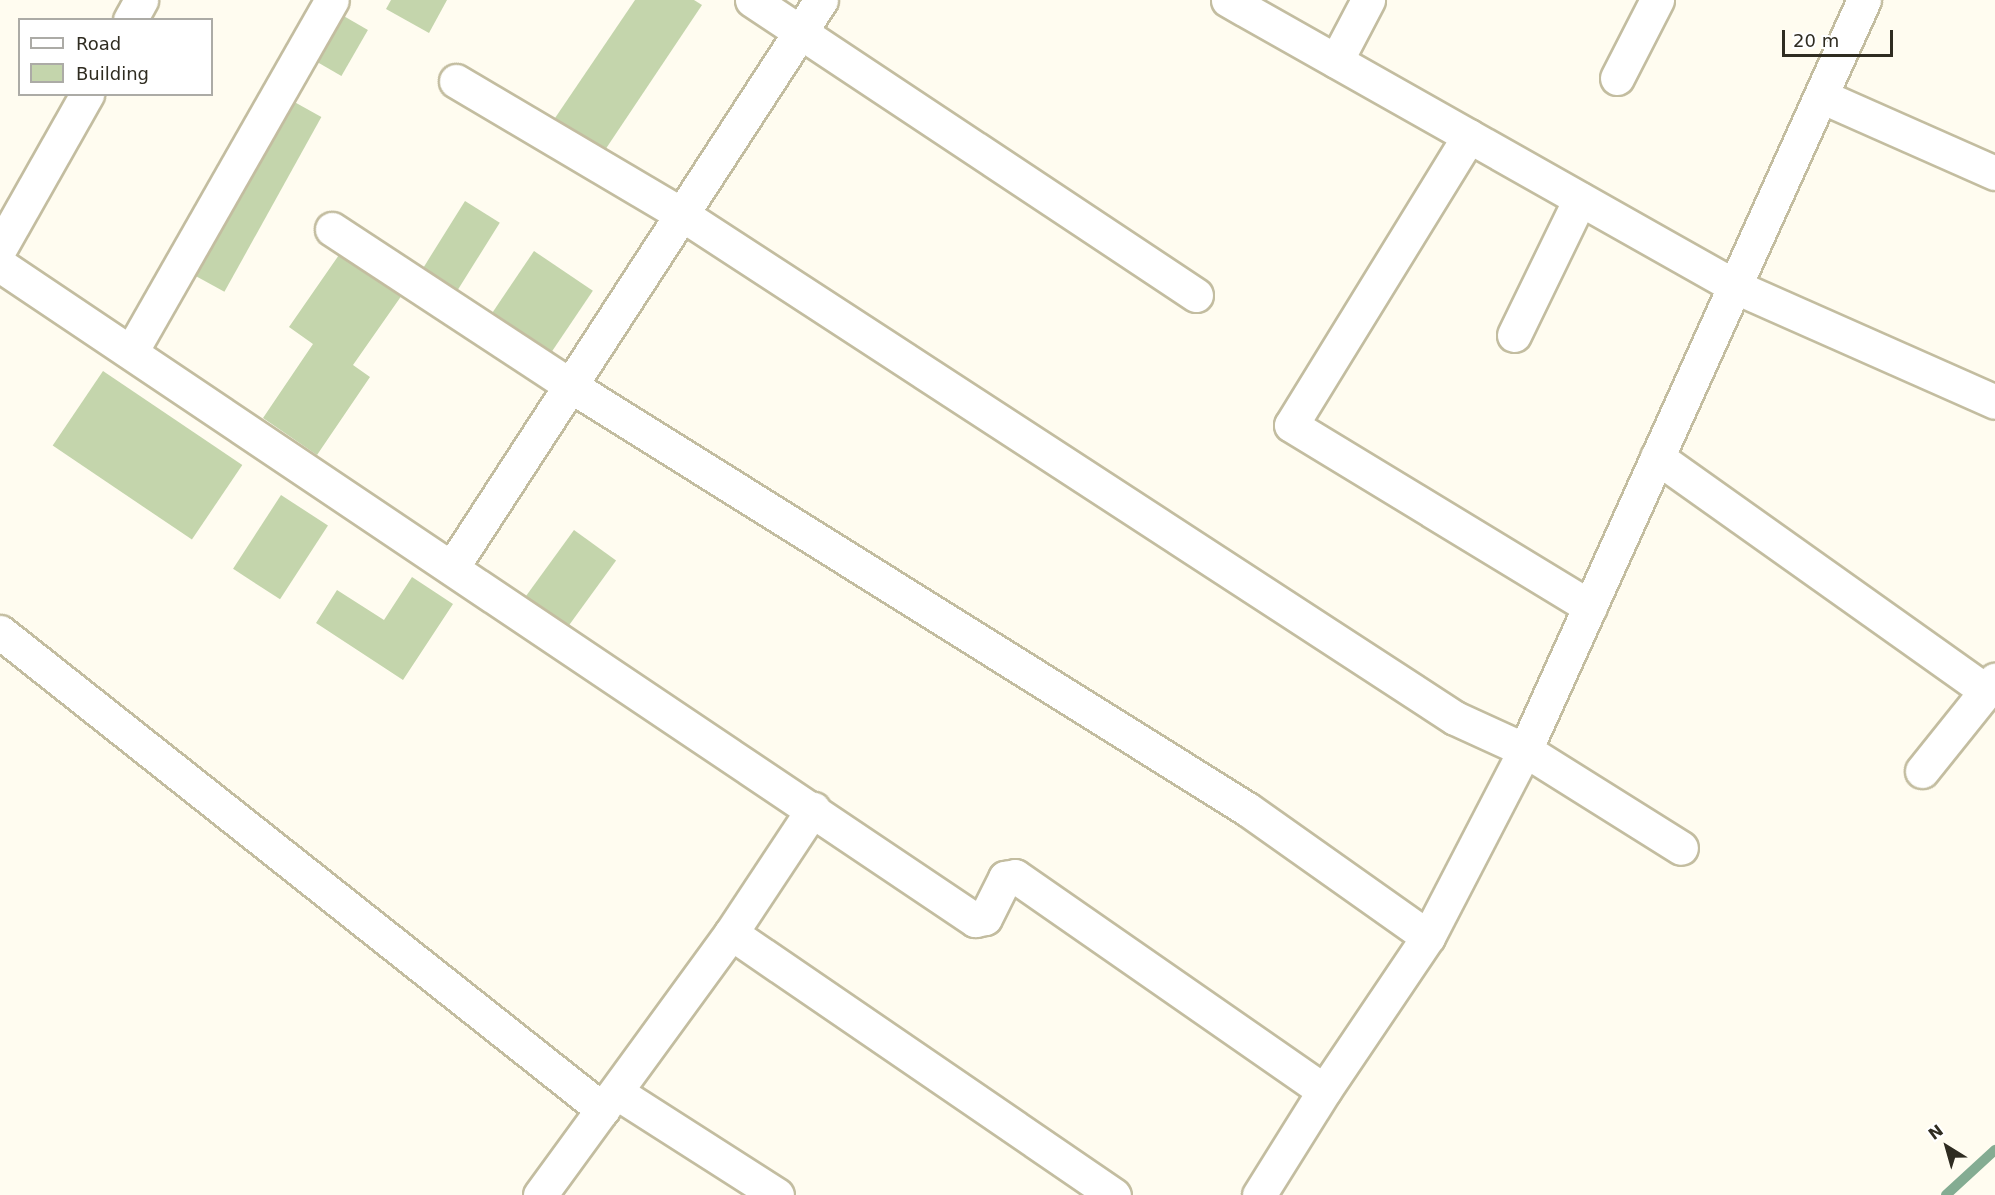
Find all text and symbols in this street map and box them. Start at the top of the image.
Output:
legend [18,18,213,96]
scale bar [1785,18,1896,56]
text: 20 m [1793,30,1839,51]
text: Road [76,33,121,54]
text: Building [76,63,149,84]
north arrow [1917,1117,1977,1177]
text: N [1925,1121,1947,1144]

